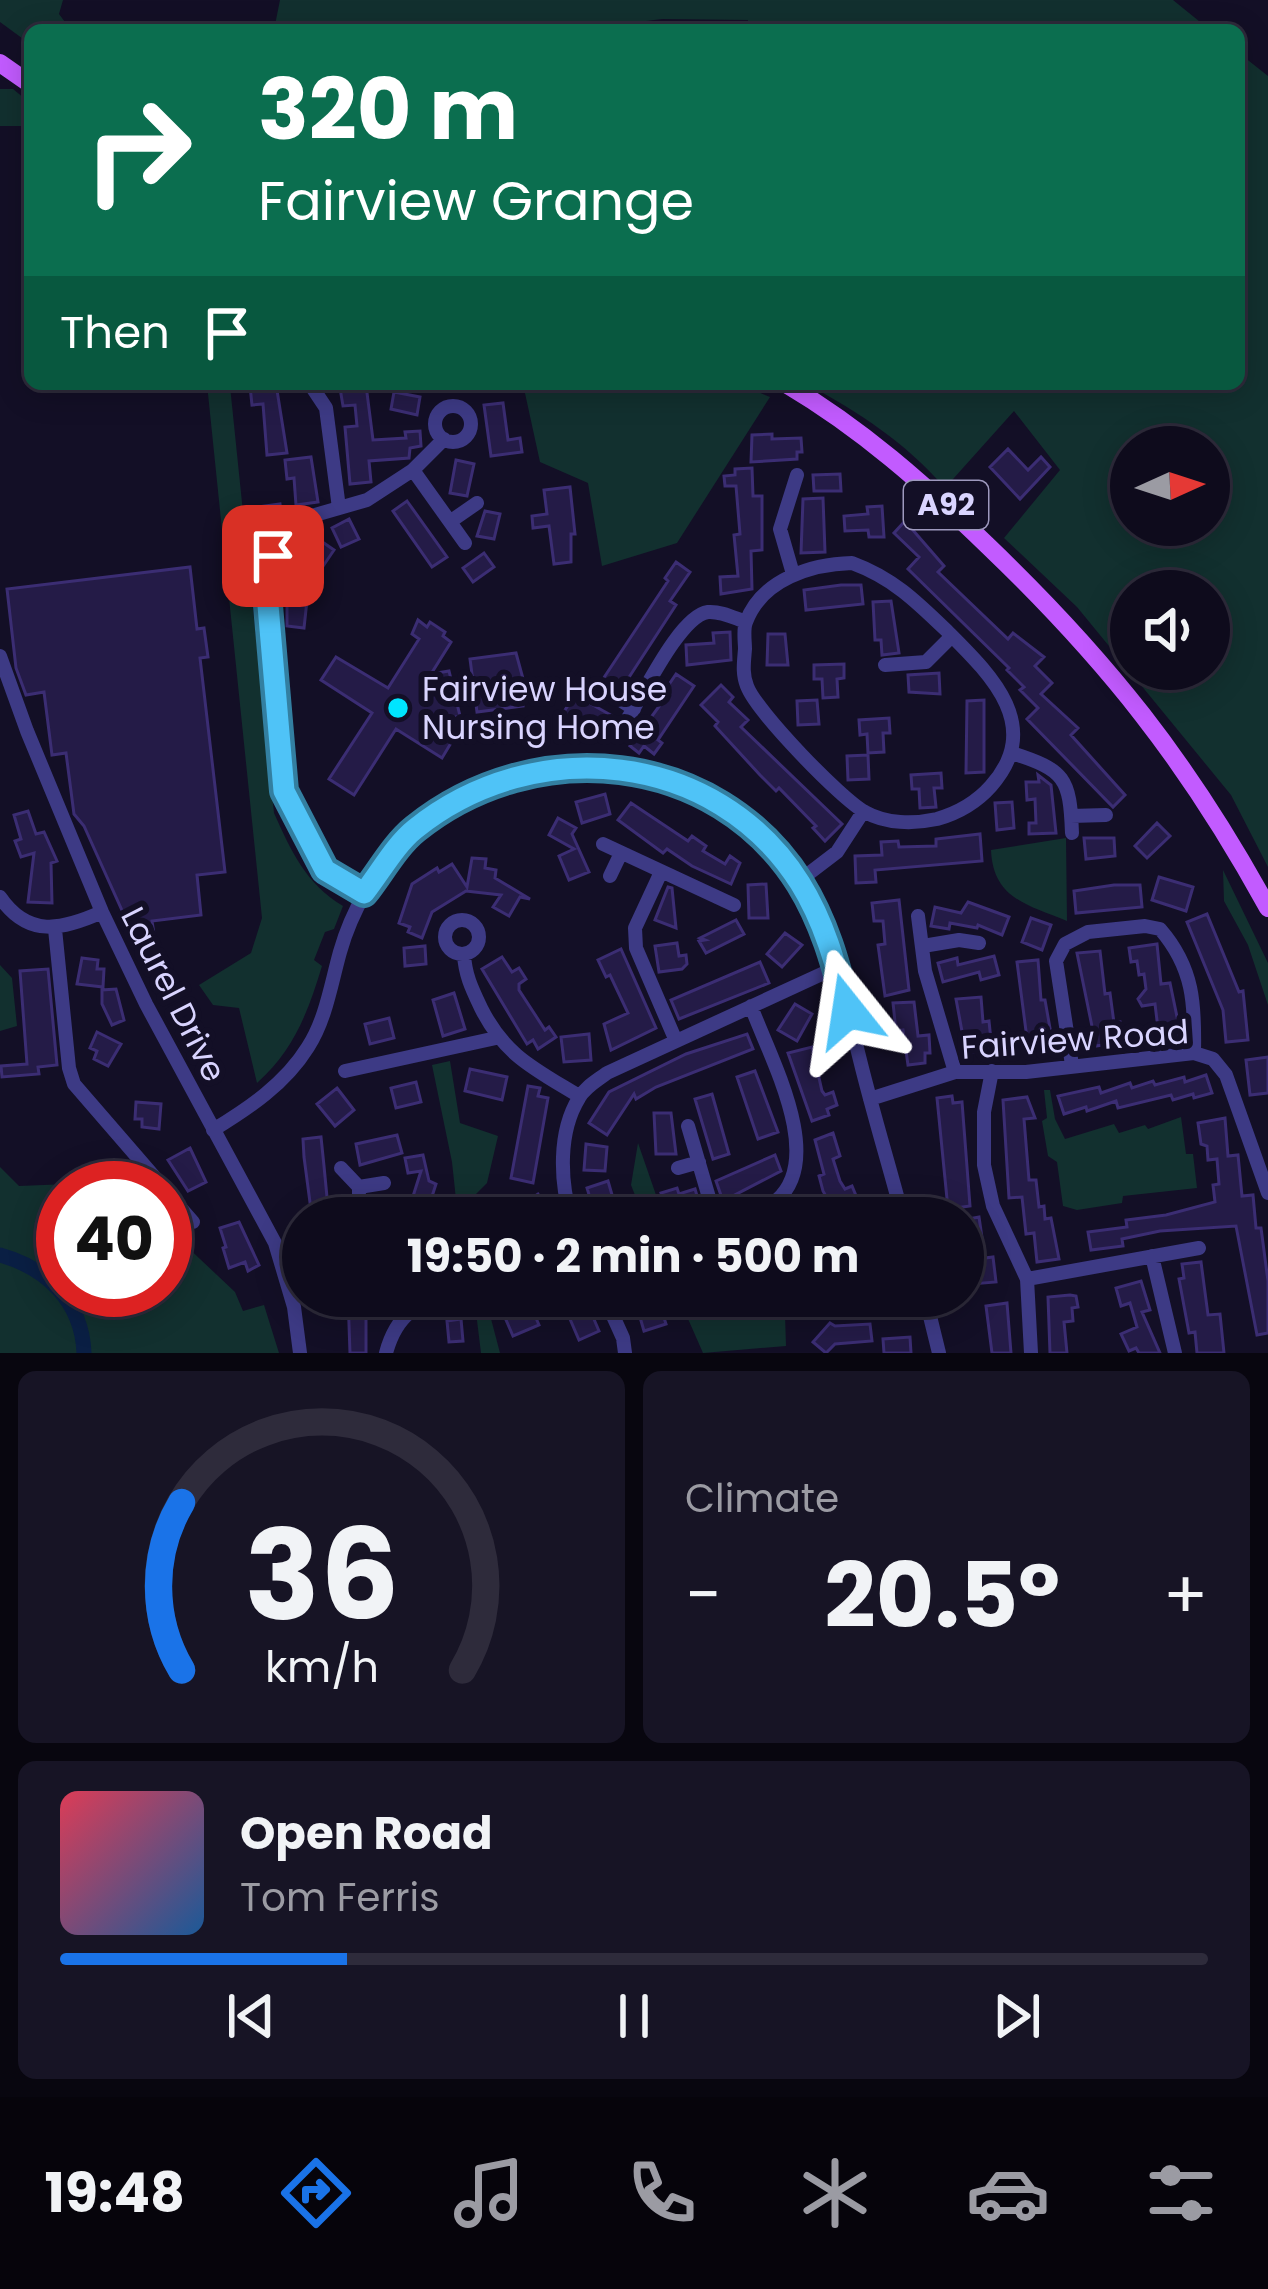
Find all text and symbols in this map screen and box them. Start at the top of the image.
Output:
text: 320 m [258,51,518,168]
icon: right [60,72,216,228]
text: Fairview Grange [258,163,694,239]
icon: arrive [194,300,260,366]
text: Then [60,301,170,364]
north arrow [1110,426,1230,546]
map controls [1110,426,1230,690]
road number: A92 [904,481,988,529]
pin [222,505,324,607]
icon: arrive [240,523,306,589]
button: sound [1110,570,1230,690]
place label: Fairview House Nursing Home [422,666,667,751]
marker: Fairview House Nursing Home [385,695,411,721]
street label: Laurel Drive [109,899,238,1090]
position arrow [785,948,911,1074]
street label: Fairview Road [960,1008,1190,1071]
speed limit sign: 40 [36,1161,192,1317]
text: 19:50 · 2 min · 500 m [407,1225,859,1288]
text: Climate [685,1471,839,1526]
text: 36 [244,1488,399,1663]
text: 20.5° [824,1532,1060,1659]
text: − [685,1549,721,1641]
text: + [1163,1549,1208,1641]
text: km/h [264,1637,379,1697]
text: Open Road [240,1802,493,1865]
text: Tom Ferris [240,1870,440,1925]
icon: previous [218,1983,284,2049]
icon: pause [601,1983,667,2049]
icon: next [984,1983,1050,2049]
icon: directions [274,2151,358,2235]
icon: music [447,2151,531,2235]
icon: phone [620,2151,704,2235]
icon: climate [793,2151,877,2235]
icon: car [966,2151,1050,2235]
icon: filters [1139,2151,1223,2235]
text: 19:48 [45,2155,185,2231]

